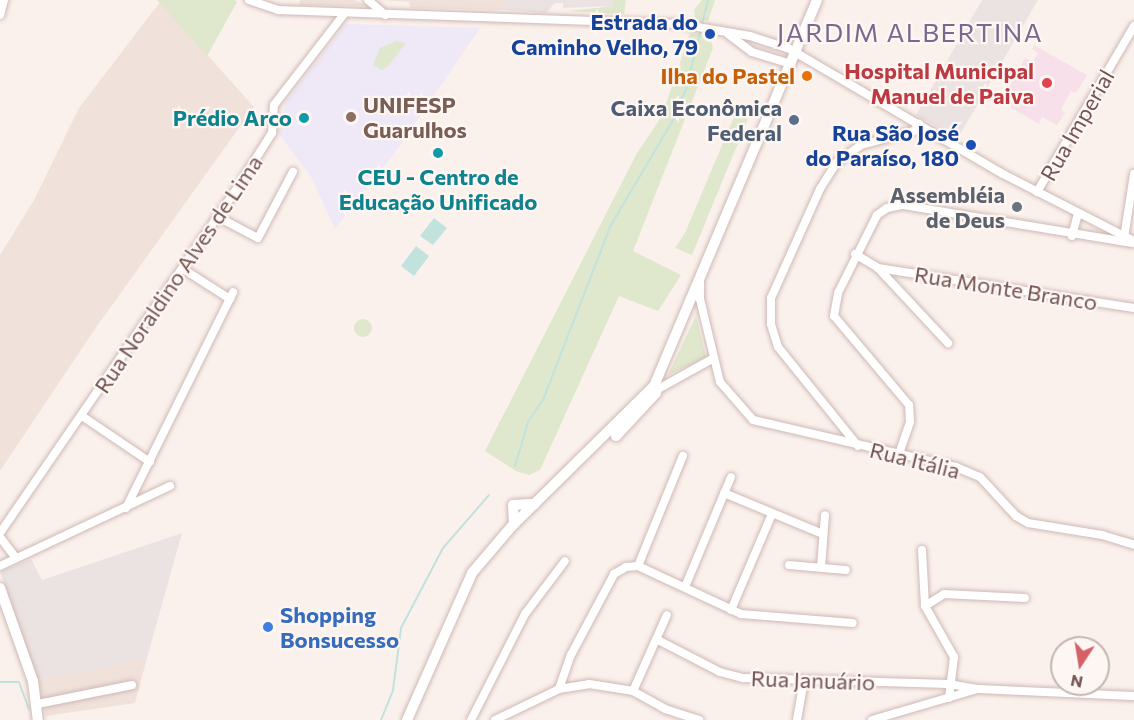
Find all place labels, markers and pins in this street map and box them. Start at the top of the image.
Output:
place label: Estrada do Caminho Velho, 79 [511,8,698,60]
marker: Estrada do Caminho Velho, 79 [703,27,717,41]
place label: Hospital Municipal Manuel de Paiva [844,57,1034,108]
place label: Ilha do Pastel [661,63,795,89]
marker: Ilha do Pastel [800,69,814,83]
marker: Hospital Municipal Manuel de Paiva [1038,74,1056,92]
place label: UNIFESP Guarulhos [363,91,467,142]
place label: Caixa Econômica Federal [611,94,782,146]
place label: Prédio Arco [173,105,292,131]
marker: UNIFESP Guarulhos [344,110,358,124]
marker: Prédio Arco [297,111,311,125]
marker: Caixa Econômica Federal [787,113,801,127]
place label: Rua São José do Paraíso, 180 [805,119,959,170]
marker: Rua São José do Paraíso, 180 [964,138,978,152]
marker: CEU - Centro de Educação Unificado [431,146,445,160]
place label: CEU - Centro de Educação Unificado [339,163,537,214]
place label: Assembléia de Deus [890,181,1005,232]
marker: Assembléia de Deus [1010,200,1024,214]
place label: Shopping Bonsucesso [280,601,399,652]
marker: Shopping Bonsucesso [261,620,275,634]

